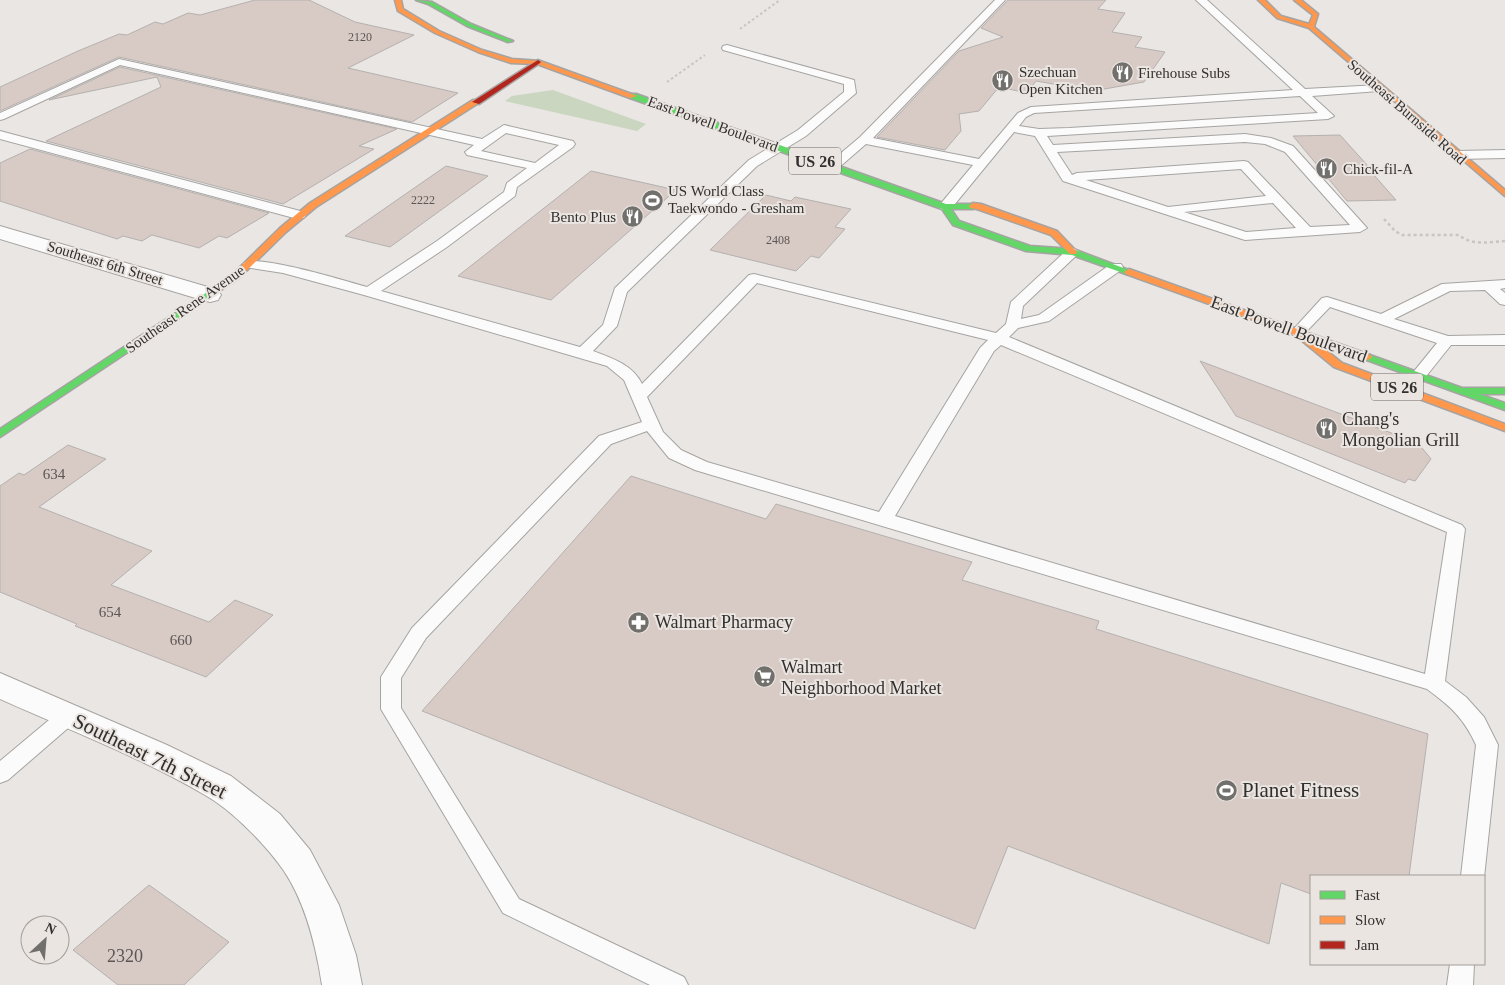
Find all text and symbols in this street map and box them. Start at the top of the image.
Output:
house number: 2120 [348,30,372,44]
street label: Southeast Burnside Road [1345,56,1470,168]
restaurant icon: Firehouse Subs [1110,61,1134,85]
place label: Szechuan Open Kitchen [1019,64,1103,97]
place label: Firehouse Subs [1138,65,1230,81]
restaurant icon: Szechuan Open Kitchen [991,69,1015,93]
street label: East Powell Boulevard [646,93,781,155]
road number: US 26 [789,148,841,175]
restaurant icon: Chick-fil-A [1315,157,1339,181]
place label: Chick-fil-A [1343,161,1413,177]
place label: US World Class Taekwondo - Gresham [668,183,805,216]
sports icon: US World Class Taekwondo - Gresham [640,188,664,212]
house number: 2222 [411,193,435,207]
restaurant icon: Bento Plus [620,205,644,229]
place label: Bento Plus [551,209,616,225]
house number: 2408 [766,233,790,247]
street label: Southeast 6th Street [45,238,165,288]
street label: Southeast Rene Avenue [123,262,248,356]
street label: East Powell Boulevard [1208,291,1370,367]
road number: US 26 [1371,374,1423,401]
place label: Chang's Mongolian Grill [1342,409,1460,450]
restaurant icon: Chang's Mongolian Grill [1314,417,1338,441]
house number: 634 [43,466,66,482]
house number: 654 [99,604,122,620]
pharmacy icon: Walmart Pharmacy [627,610,651,634]
place label: Walmart Pharmacy [655,612,793,632]
house number: 660 [170,632,192,648]
place label: Walmart Neighborhood Market [781,657,941,698]
supermarket icon: Walmart Neighborhood Market [753,665,777,689]
street label: Southeast 7th Street [69,708,231,804]
sports icon: Planet Fitness [1214,778,1238,802]
place label: Planet Fitness [1242,778,1359,802]
legend [1310,875,1485,965]
text: Fast [1355,887,1381,903]
text: Slow [1355,912,1386,928]
north arrow [20,915,70,965]
text: N [43,920,58,938]
text: Jam [1355,937,1379,953]
house number: 2320 [107,946,143,966]

